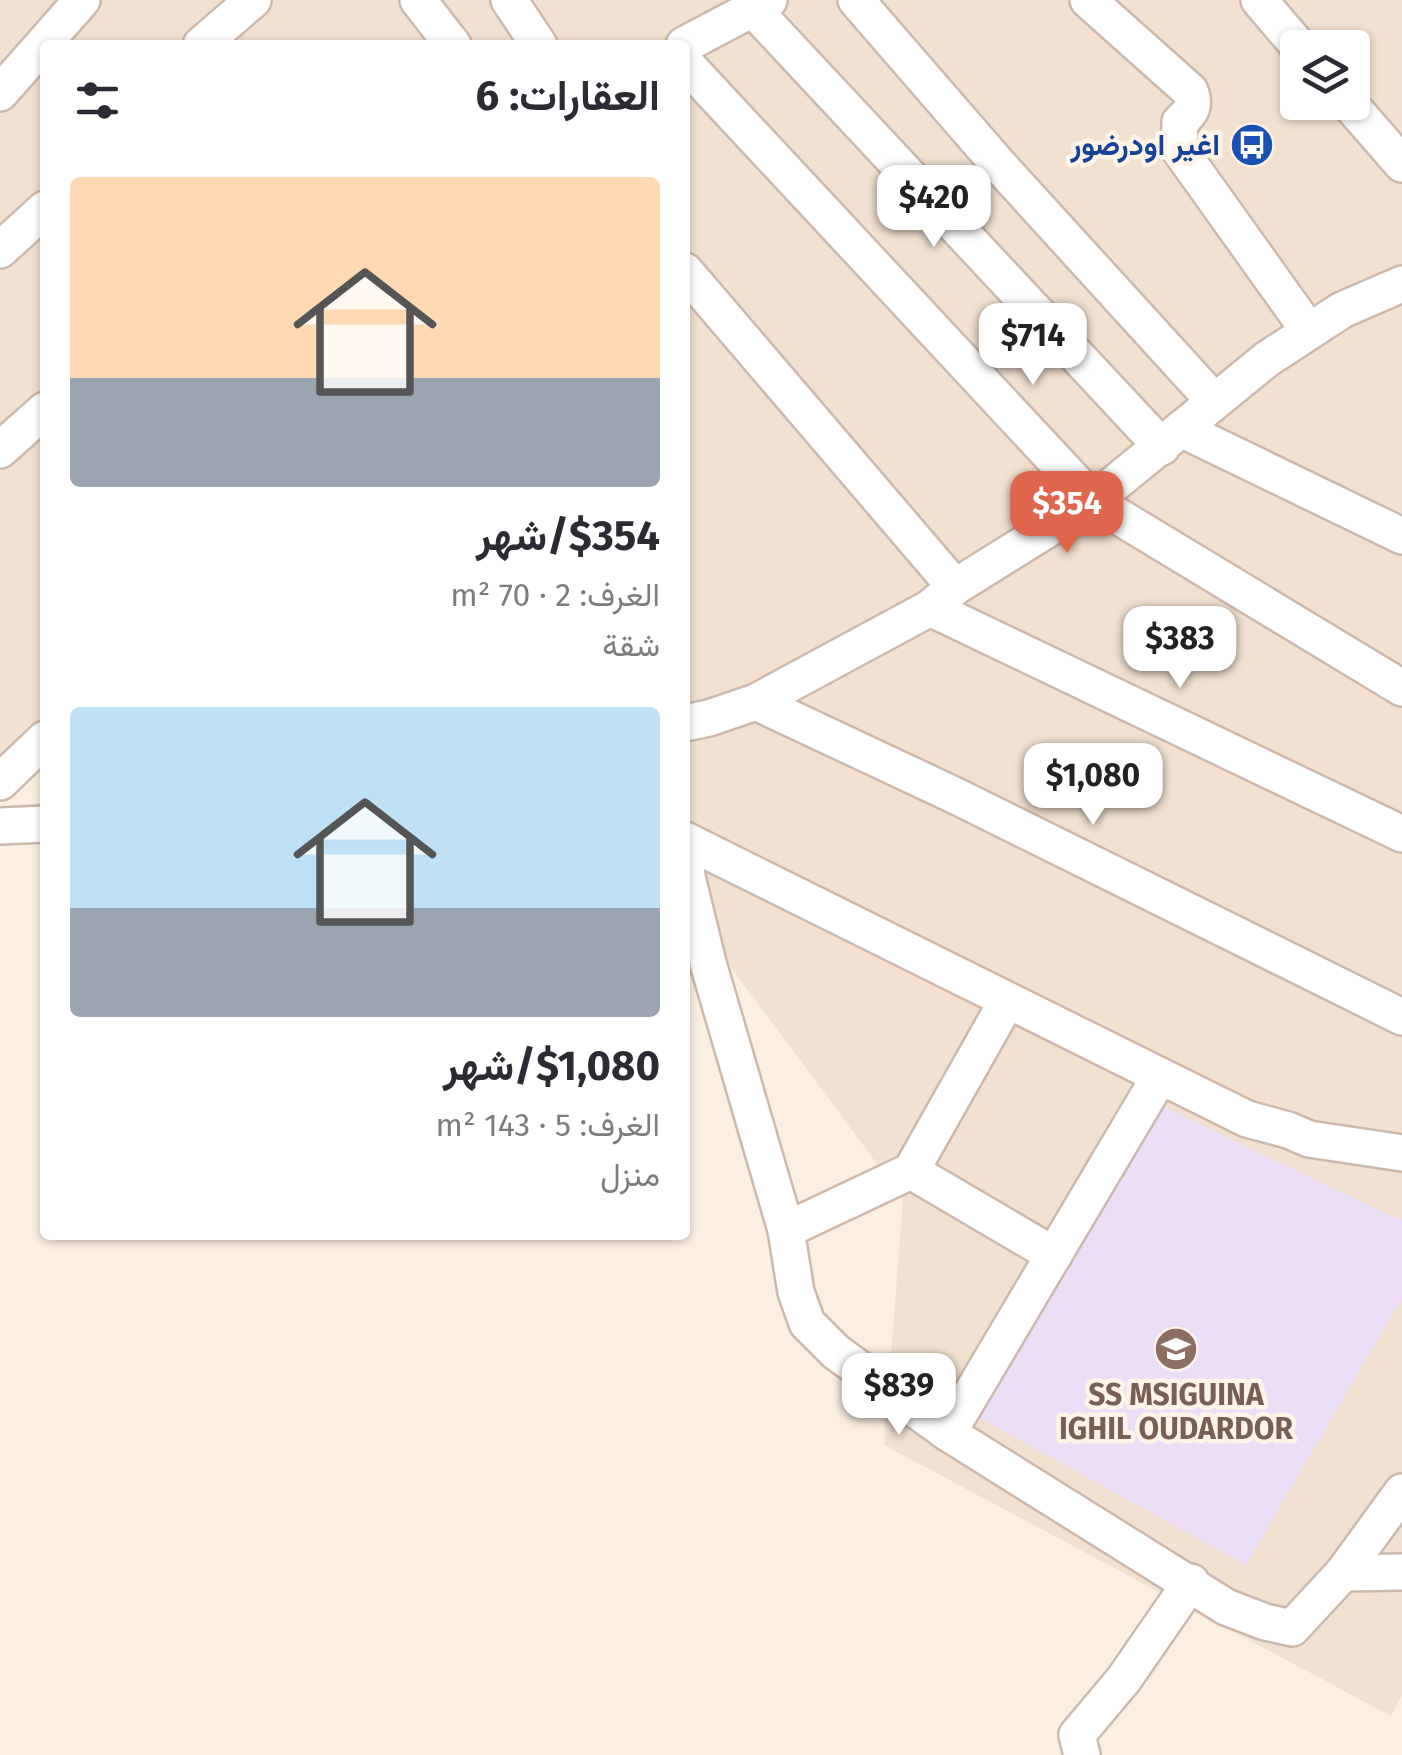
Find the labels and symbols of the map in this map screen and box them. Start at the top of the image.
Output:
bus stop icon: اغير اودرضور [1229,122,1275,168]
place label: اغير اودرضور [1069,127,1220,163]
pin: $420 [875,165,993,250]
pin: $714 [974,303,1092,388]
pin: $354 [1008,471,1126,556]
pin: $383 [1121,606,1239,691]
pin: $1,080 [1012,743,1174,828]
school or university icon: SS MSIGUINA IGHIL OUDARDOR [1153,1326,1199,1372]
pin: $839 [840,1353,958,1438]
place label: SS MSIGUINA IGHIL OUDARDOR [1059,1377,1293,1447]

